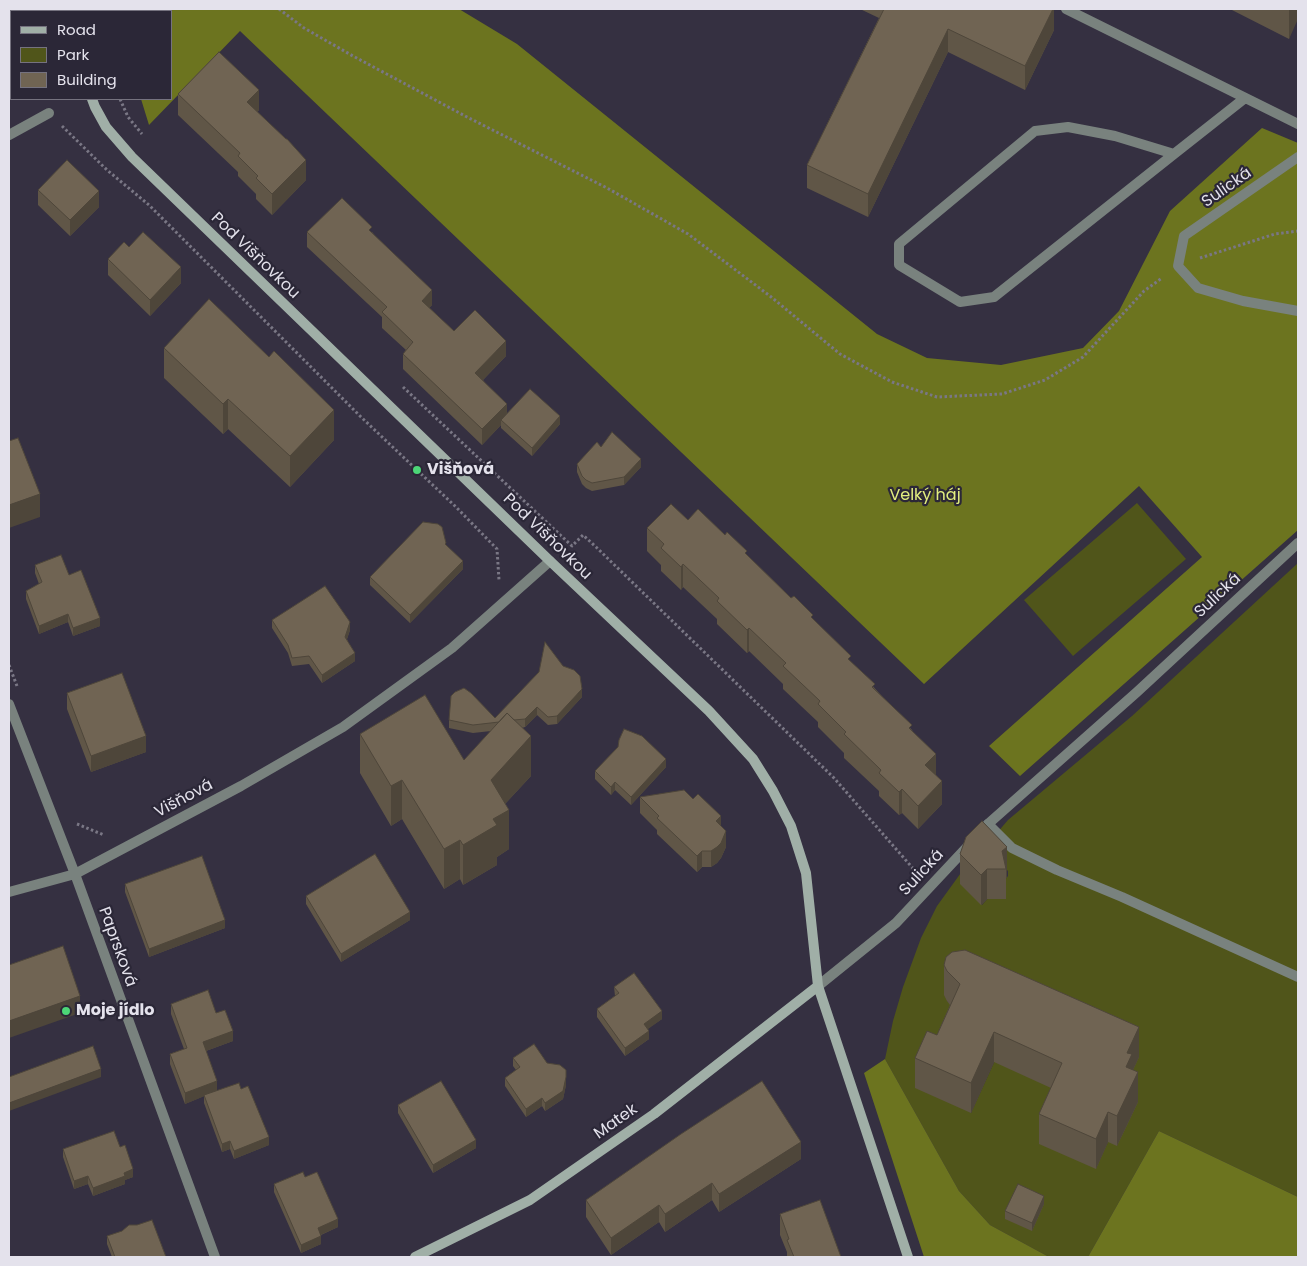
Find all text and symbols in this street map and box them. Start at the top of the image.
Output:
legend [10,10,172,100]
text: Road [57,19,96,40]
text: Park [57,44,89,65]
text: Building [57,69,117,90]
street label: Sulická [1198,164,1256,212]
street label: Pod Višňovkou [207,209,303,303]
place label: Višňová [427,460,494,480]
marker: Višňová [411,464,423,476]
park label: Velký háj [889,486,961,506]
street label: Pod Višňovkou [499,490,595,584]
street label: Sulická [1191,570,1245,622]
street label: Višňová [152,776,216,822]
street label: Sulická [896,846,948,900]
street label: Paprsková [94,904,140,990]
place label: Moje jídlo [76,1001,154,1021]
marker: Moje jídlo [60,1005,72,1017]
street label: Matek [591,1100,641,1144]

